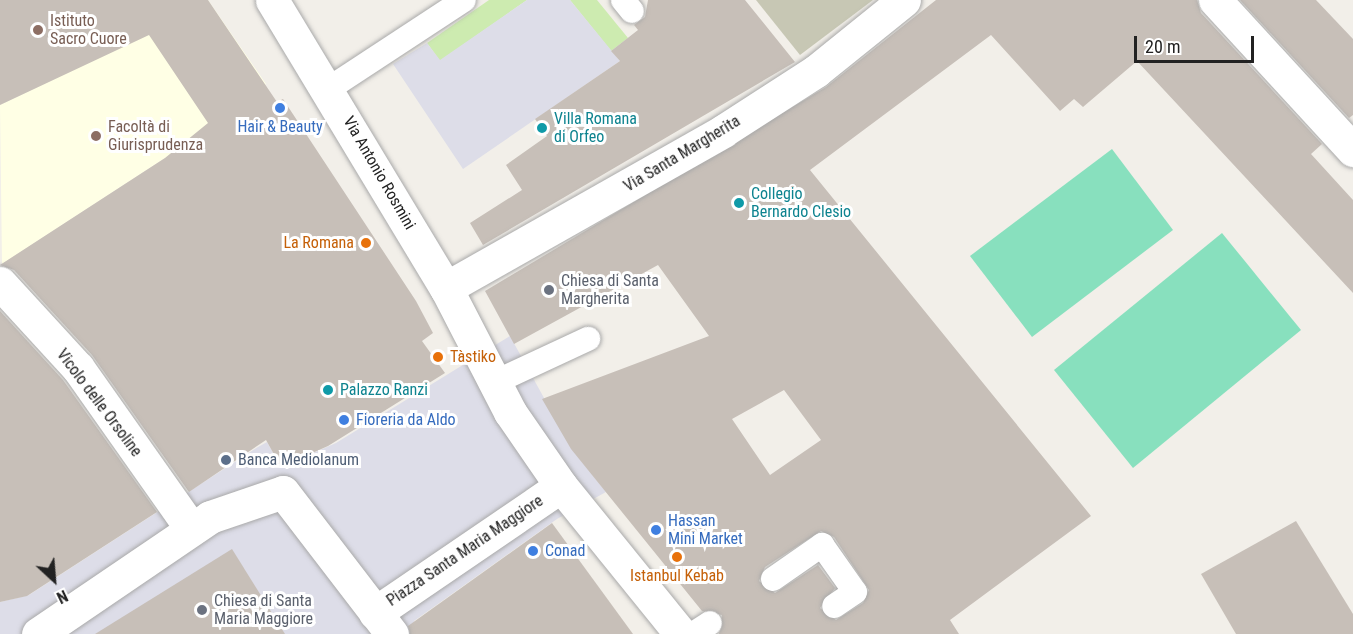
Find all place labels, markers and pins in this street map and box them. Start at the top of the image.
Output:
place label: Istituto Sacro Cuore [50,11,127,49]
marker: Istituto Sacro Cuore [31,23,45,37]
marker: Hair & Beauty [273,101,287,115]
place label: Villa Romana di Orfeo [554,109,637,147]
place label: Facoltà di Giurisprudenza [108,117,203,155]
place label: Hair & Beauty [237,117,323,137]
marker: Villa Romana di Orfeo [535,121,549,135]
marker: Facoltà di Giurisprudenza [89,129,103,143]
place label: Collegio Bernardo Clesio [751,184,851,222]
marker: Collegio Bernardo Clesio [732,196,746,210]
place label: La Romana [283,233,354,253]
marker: La Romana [359,236,373,250]
place label: Chiesa di Santa Margherita [561,271,659,309]
marker: Chiesa di Santa Margherita [542,283,556,297]
place label: Tàstiko [450,347,496,367]
marker: Tàstiko [431,350,445,364]
place label: Palazzo Ranzi [340,380,428,400]
marker: Palazzo Ranzi [321,383,335,397]
place label: Fioreria da Aldo [356,410,456,430]
marker: Fioreria da Aldo [337,413,351,427]
place label: Banca Mediolanum [238,450,359,470]
marker: Banca Mediolanum [219,453,233,467]
place label: Hassan Mini Market [668,511,743,549]
marker: Hassan Mini Market [649,523,663,537]
place label: Conad [545,541,585,561]
marker: Conad [526,544,540,558]
marker: Istanbul Kebab [670,550,684,564]
place label: Istanbul Kebab [630,566,724,586]
place label: Chiesa di Santa Maria Maggiore [214,591,313,629]
marker: Chiesa di Santa Maria Maggiore [195,603,209,617]

